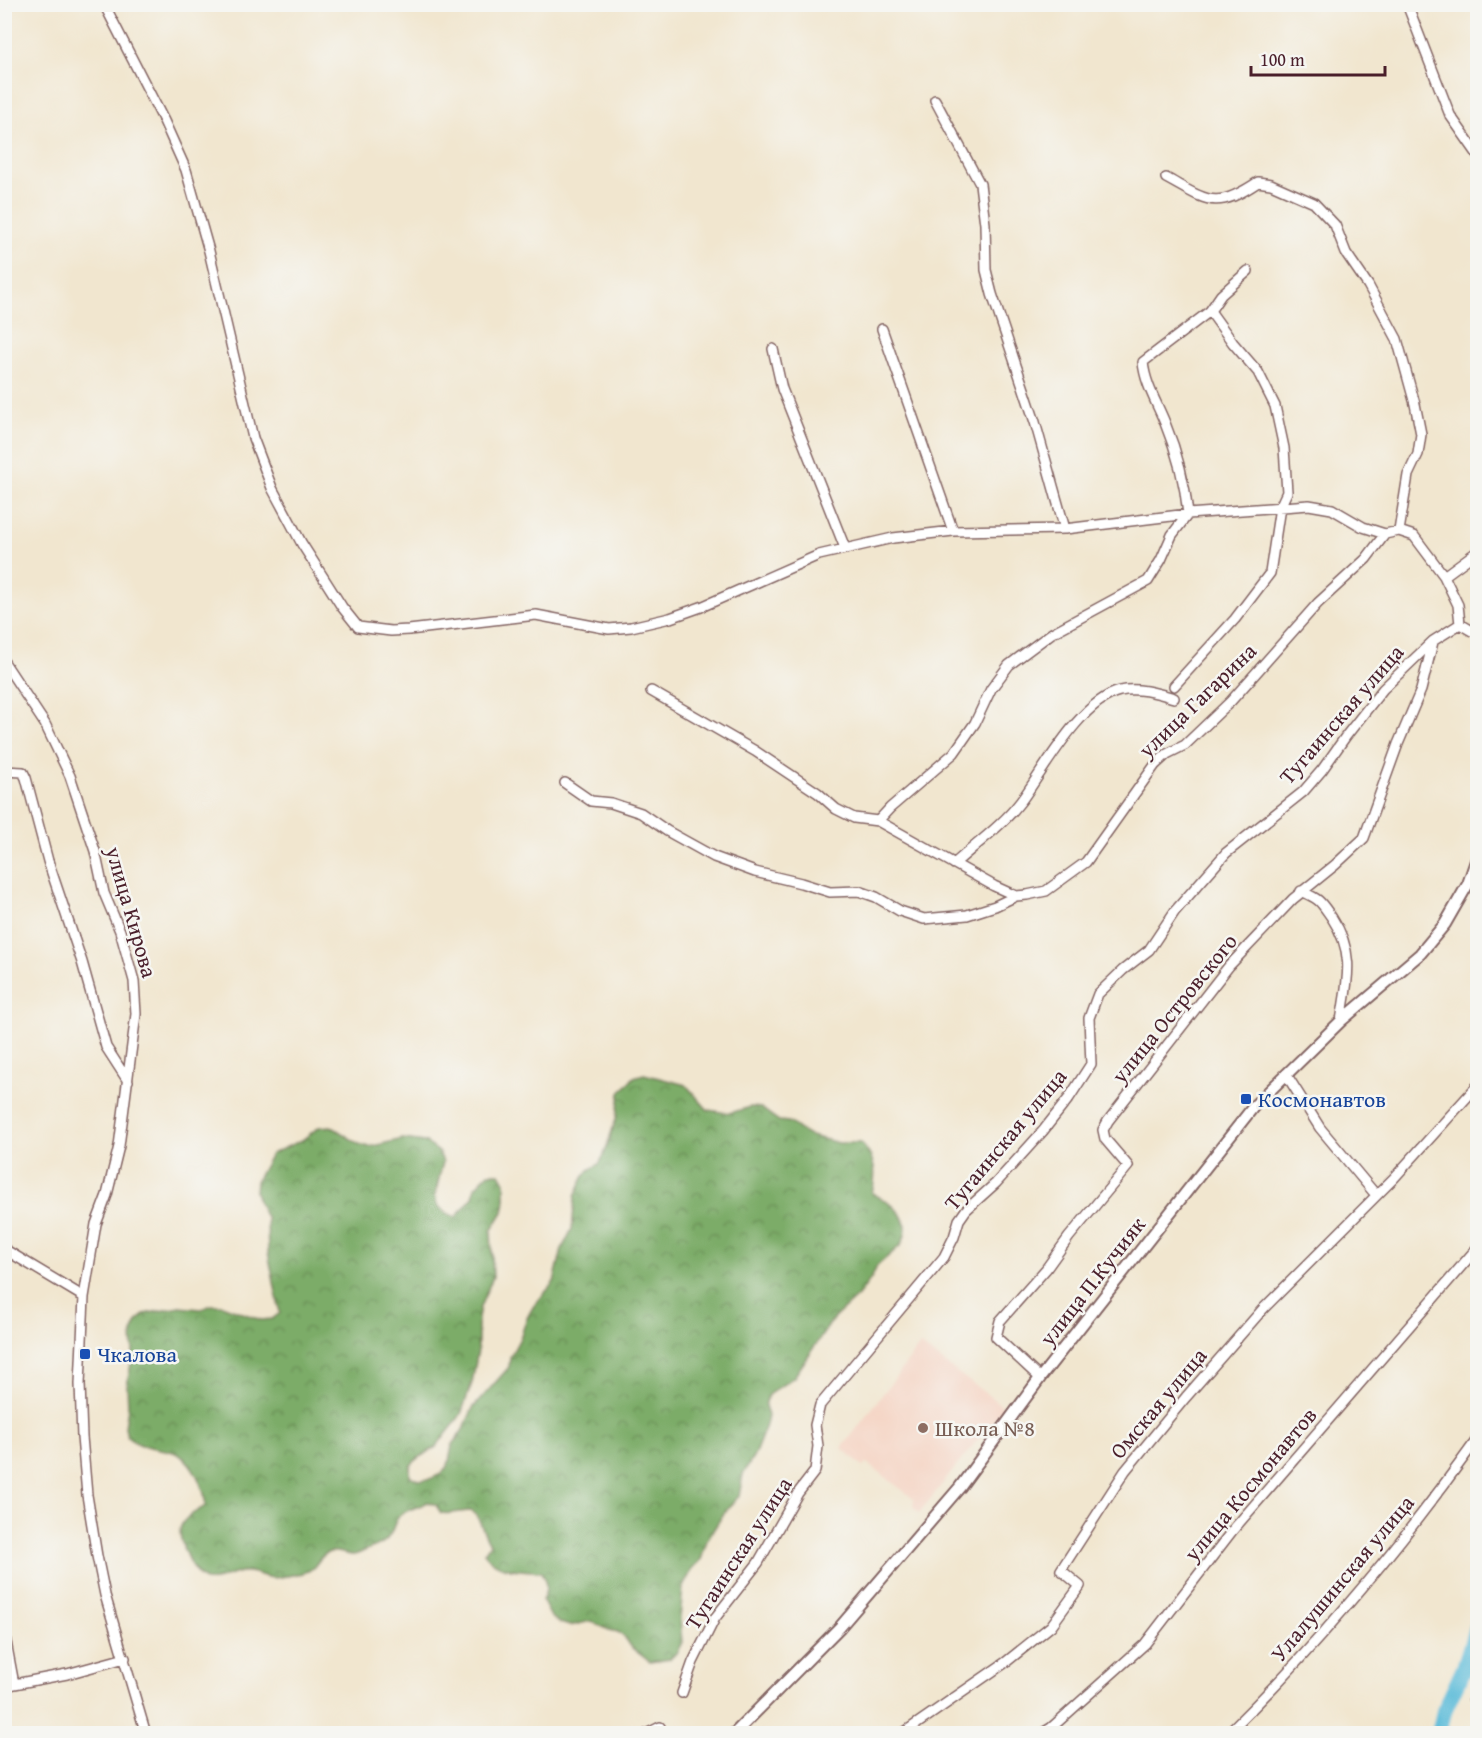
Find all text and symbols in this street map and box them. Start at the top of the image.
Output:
scale bar [1251,39,1384,77]
text: 100 m [1260,46,1305,73]
street label: улица Гагарина [1130,635,1264,765]
street label: Тугаинская улица [1271,637,1411,791]
street label: улица Кирова [98,842,166,982]
street label: улица Островского [1103,926,1245,1091]
street label: Тугаинская улица [936,1061,1074,1217]
place label: Космонавтов [1258,1083,1386,1115]
marker: Космонавтов [1239,1092,1253,1106]
street label: улица П.Кучияк [1031,1209,1153,1353]
place label: Чкалова [97,1338,177,1370]
street label: Омская улица [1102,1340,1214,1465]
marker: Чкалова [78,1347,92,1361]
street label: улица Космонавтов [1175,1400,1324,1569]
place label: Школа №8 [935,1412,1035,1444]
marker: Школа №8 [916,1421,930,1435]
street label: Тугаинская улица [677,1470,800,1636]
street label: Улалушинская улица [1263,1487,1422,1668]

